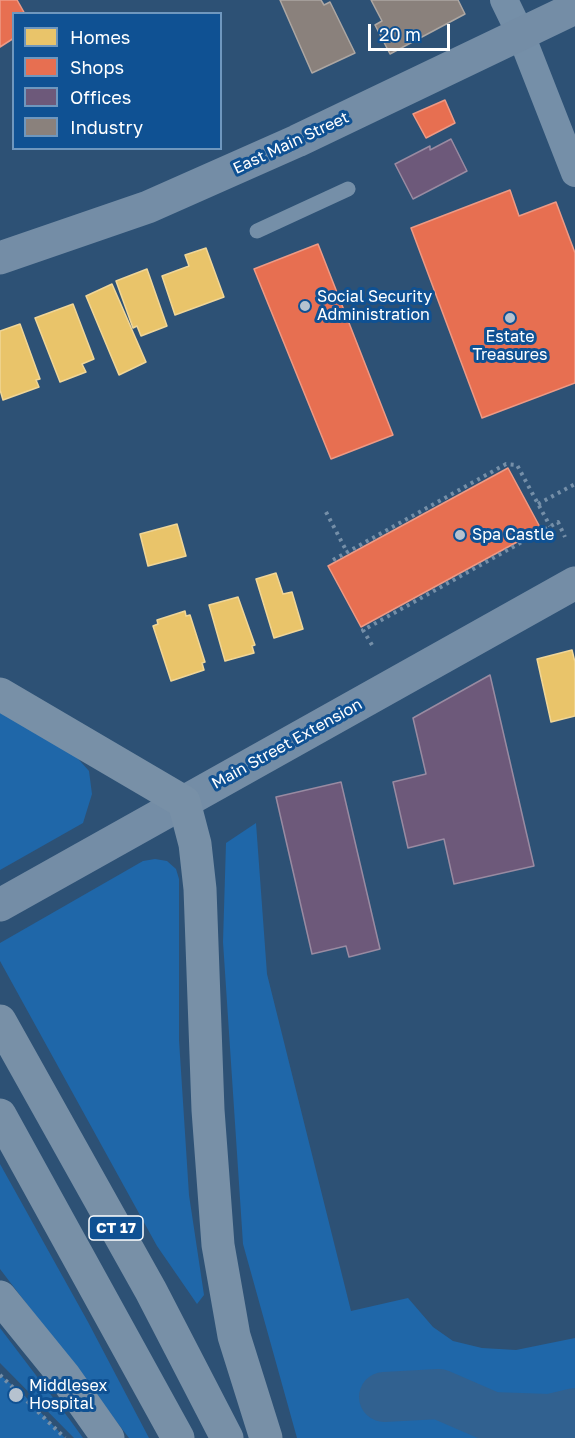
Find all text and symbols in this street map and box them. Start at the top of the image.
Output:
legend [12,12,222,150]
scale bar [371,12,454,50]
text: 20 m [379,23,421,45]
text: Homes [70,26,130,48]
text: Shops [70,56,124,78]
text: Offices [70,86,131,108]
street label: East Main Street [230,108,352,178]
text: Industry [70,116,143,138]
place label: Social Security Administration [317,287,432,325]
marker: Social Security Administration [298,299,312,313]
marker: Estate Treasures [503,311,517,325]
place label: Estate Treasures [473,327,547,365]
place label: Spa Castle [472,525,554,545]
marker: Spa Castle [453,528,467,542]
street label: Main Street Extension [208,695,366,793]
road number: CT 17 [89,1216,143,1240]
place label: Middlesex Hospital [29,1376,107,1414]
marker: Middlesex Hospital [7,1386,25,1404]

